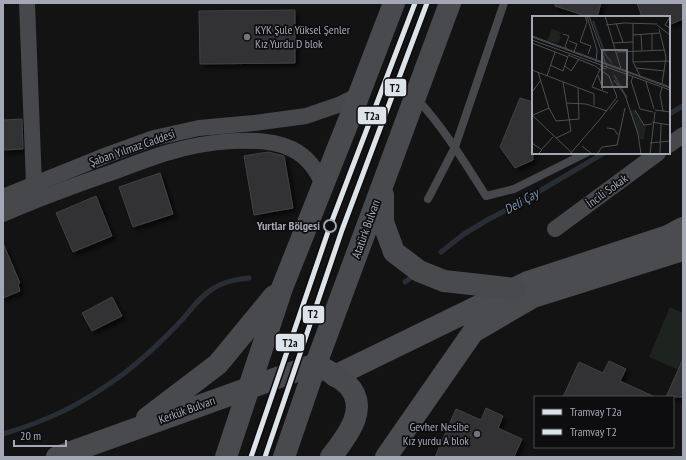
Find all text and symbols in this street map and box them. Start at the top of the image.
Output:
inset map [532,16,670,154]
place label: KYK Şule Yüksel Şenler Kız Yurdu D blok [255,22,351,51]
marker: KYK Şule Yüksel Şenler Kız Yurdu D blok [242,32,252,42]
line badge: T2 [384,78,407,97]
text: T2 [390,81,400,95]
line badge: T2a [357,106,387,125]
text: T2a [364,109,380,123]
street label: Şaban Yılmaz Caddesi [87,126,177,169]
street label: İncili Sokak [583,170,631,211]
water label: Deli Çay [501,184,543,218]
street label: Atatürk Bulvarı [348,197,383,260]
place label: Yurtlar Bölgesi [256,218,320,233]
marker: Yurtlar Bölgesi [323,219,337,233]
line badge: T2 [302,305,325,324]
text: T2 [308,307,318,321]
line badge: T2a [275,333,305,352]
text: T2a [282,336,298,350]
street label: Kerkük Bulvarı [156,392,217,427]
legend [534,396,674,448]
text: Tramvay T2a [570,404,622,419]
place label: Gevher Nesibe Kız yurdu A blok [403,419,469,448]
scale bar [14,422,66,448]
text: Tramvay T2 [570,424,617,439]
text: 20 m [20,428,41,443]
marker: Gevher Nesibe Kız yurdu A blok [472,429,482,439]

